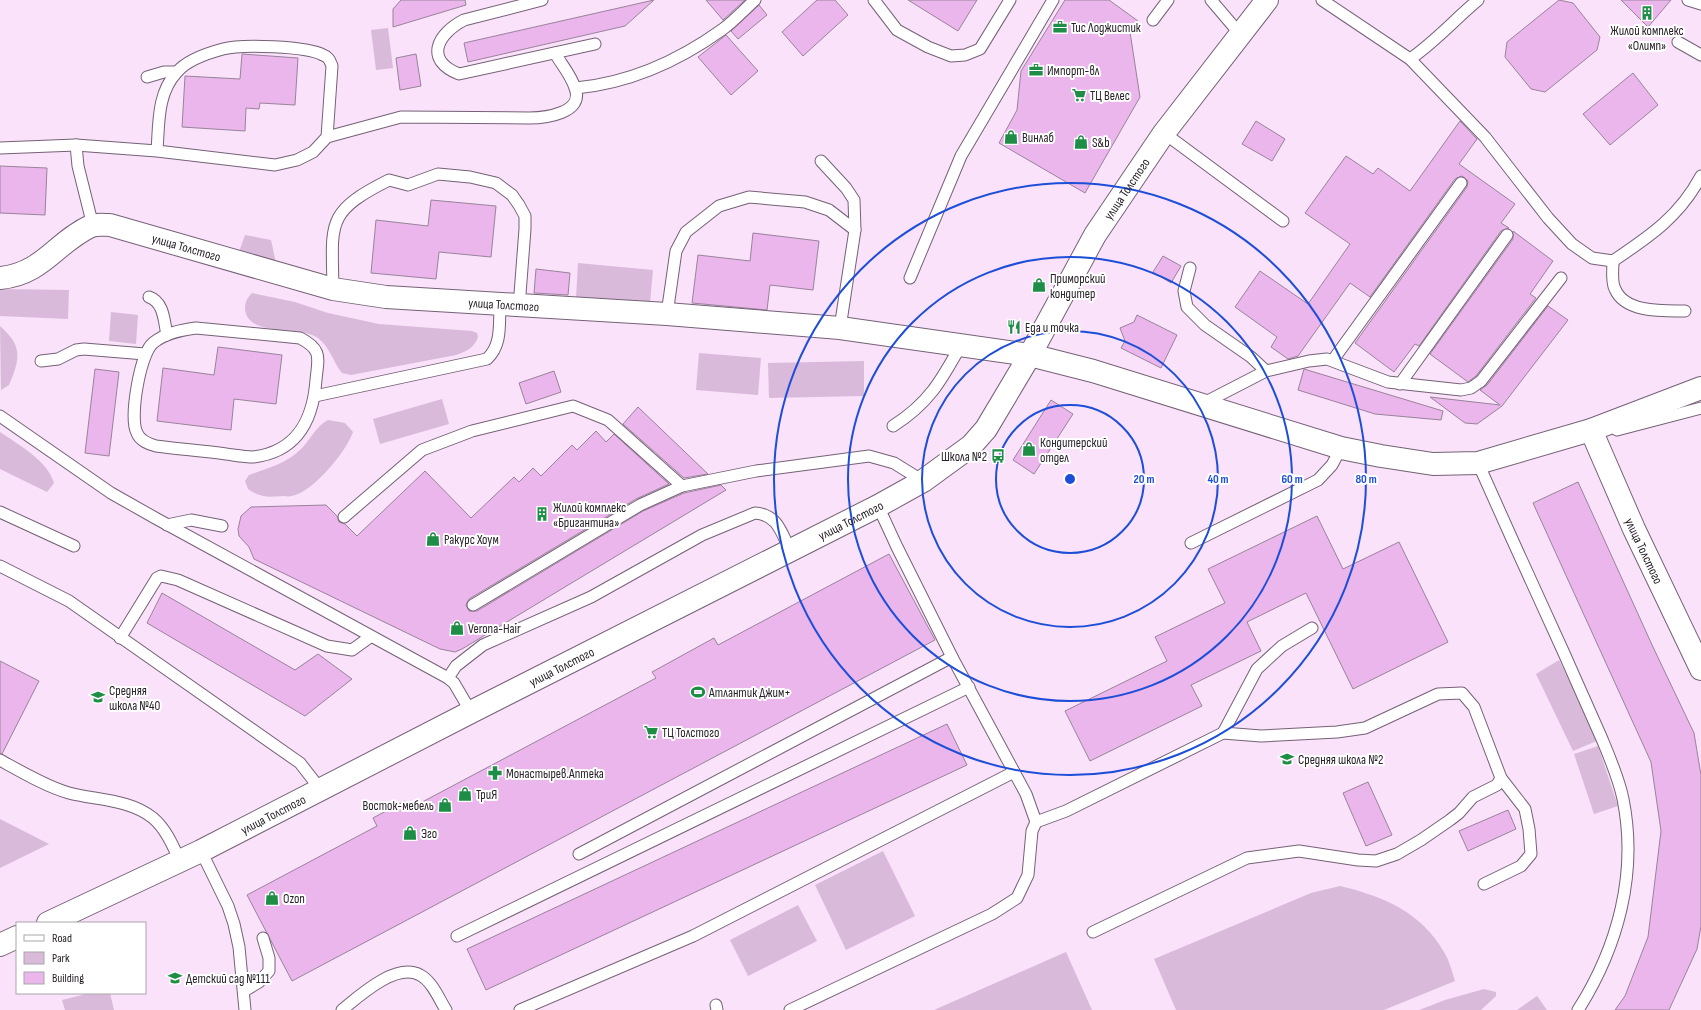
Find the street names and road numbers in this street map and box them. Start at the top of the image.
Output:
street label: улица Толстого [1101,155,1154,223]
street label: улица Толстого [150,230,222,265]
street label: улица Толстого [468,295,540,315]
street label: улица Толстого [816,498,886,544]
street label: улица Толстого [1621,516,1666,587]
street label: улица Толстого [526,644,597,690]
street label: улица Толстого [238,791,309,838]

